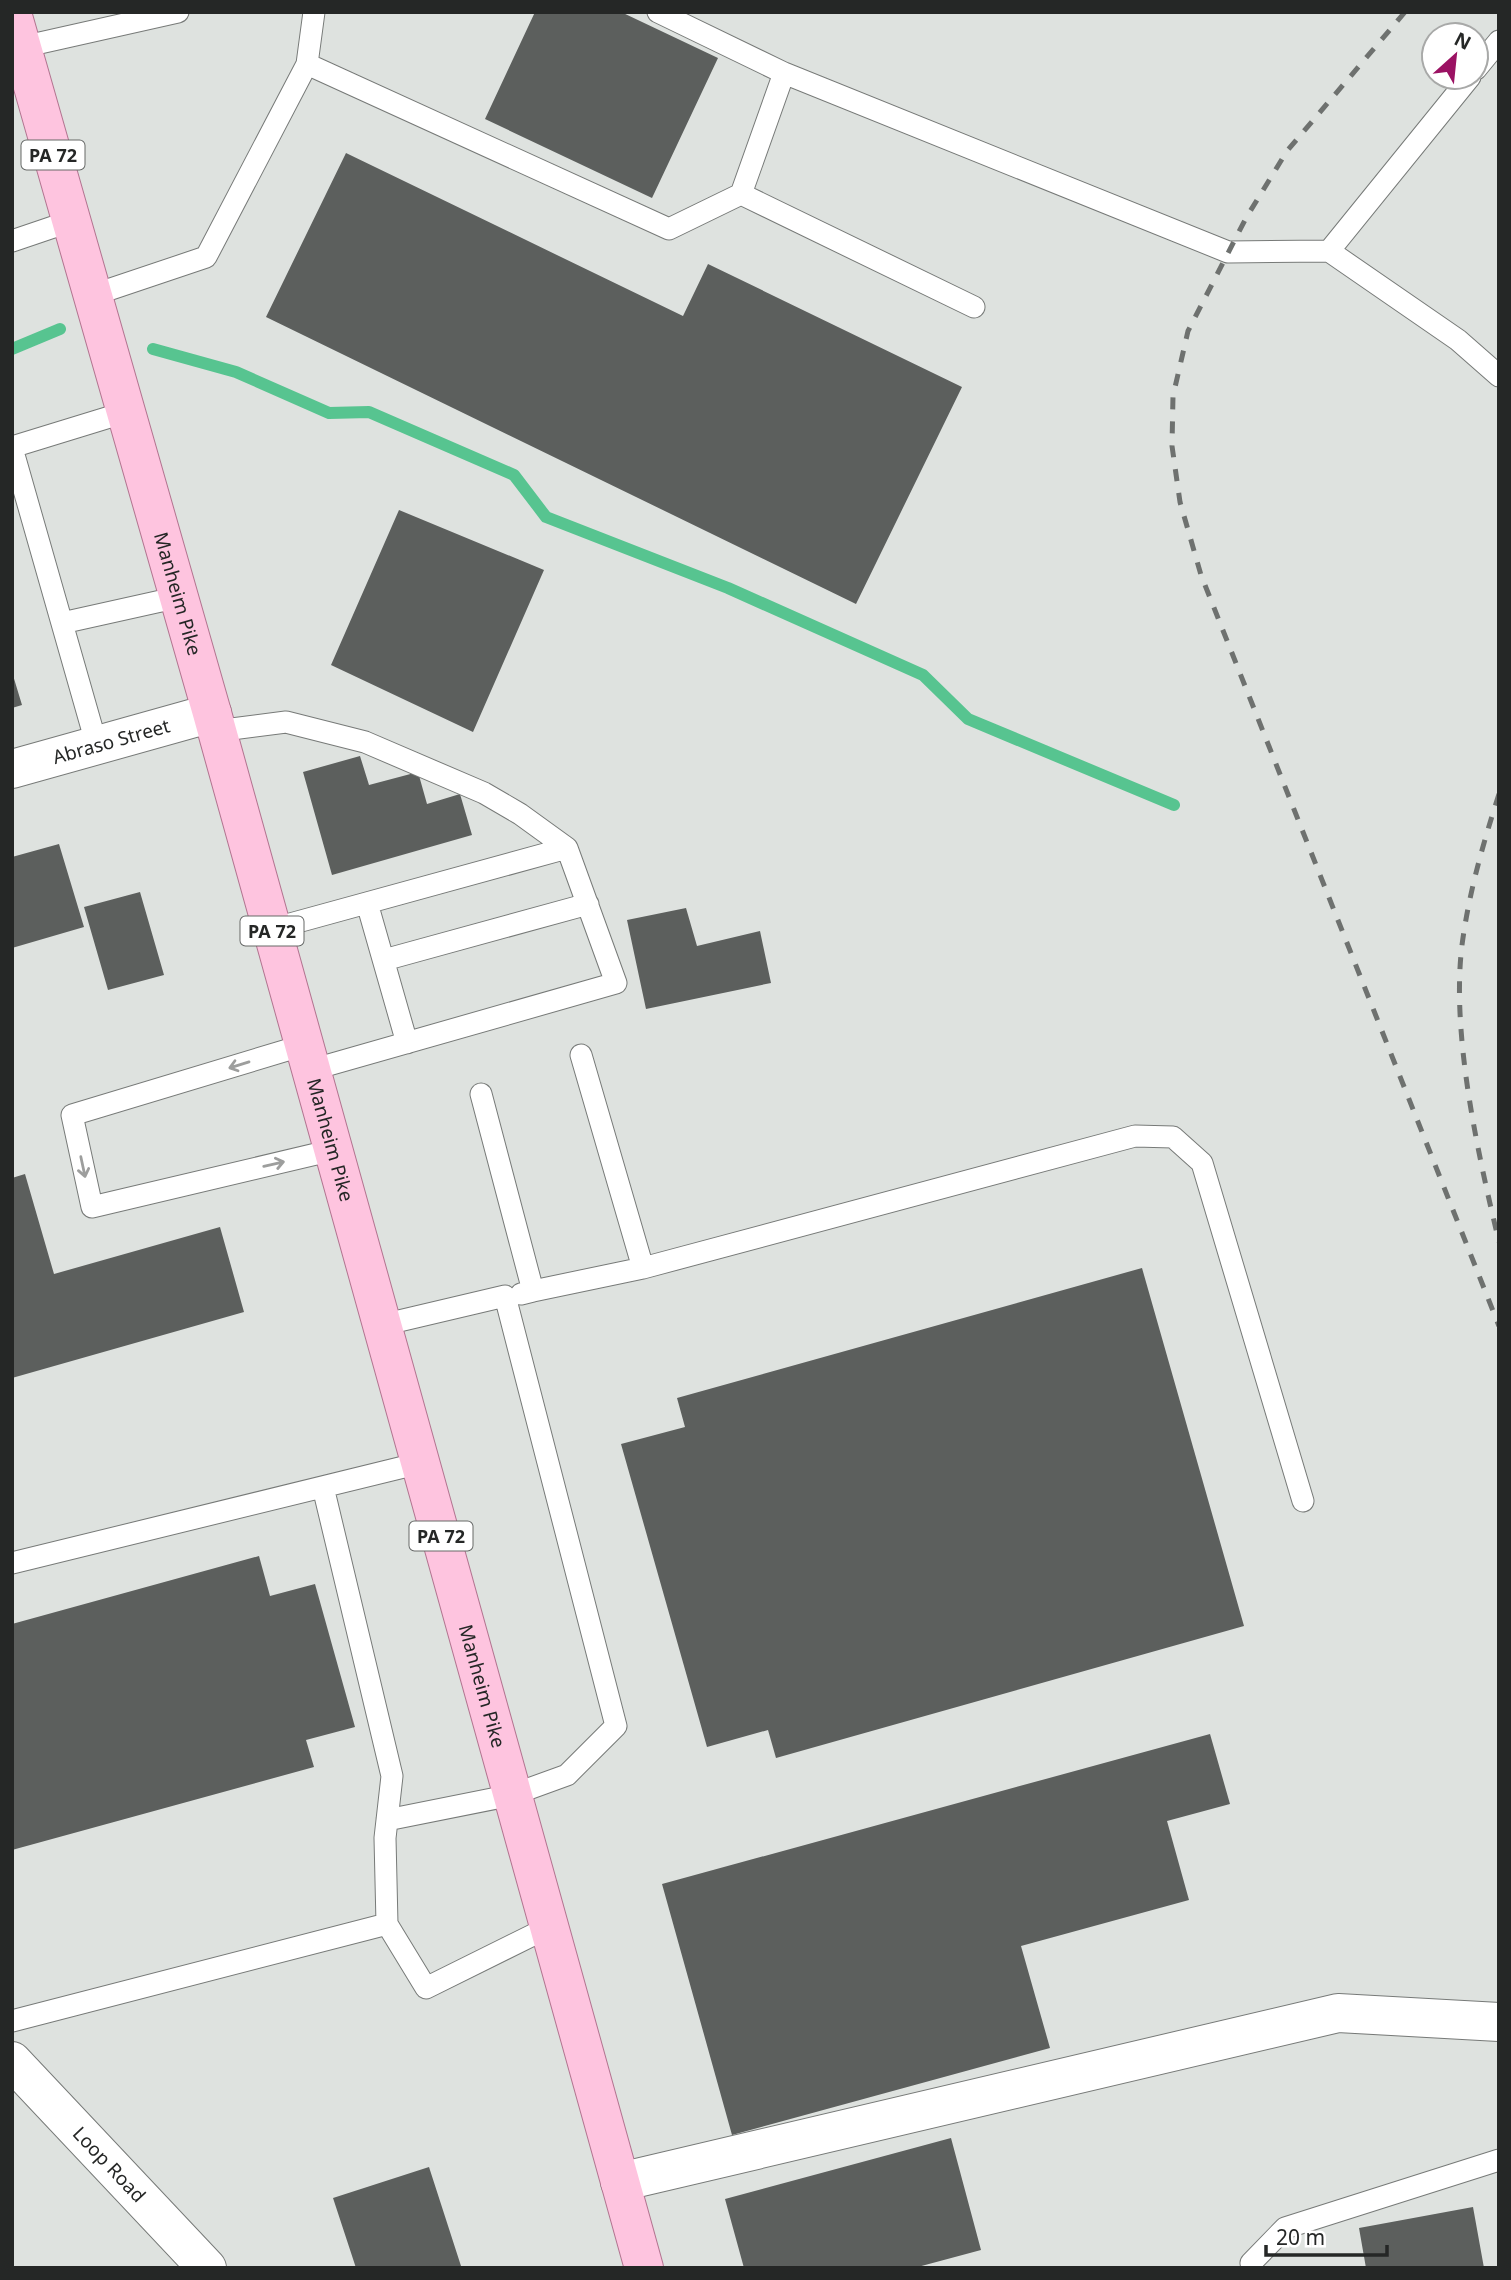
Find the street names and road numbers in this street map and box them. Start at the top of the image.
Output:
road number: PA 72 [22,140,84,170]
street label: Manheim Pike [148,529,208,658]
street label: Abraso Street [50,712,173,770]
road number: PA 72 [240,916,304,946]
street label: Manheim Pike [301,1075,360,1205]
road number: PA 72 [410,1521,472,1550]
street label: Manheim Pike [453,1621,512,1751]
street label: Loop Road [67,2121,152,2208]

